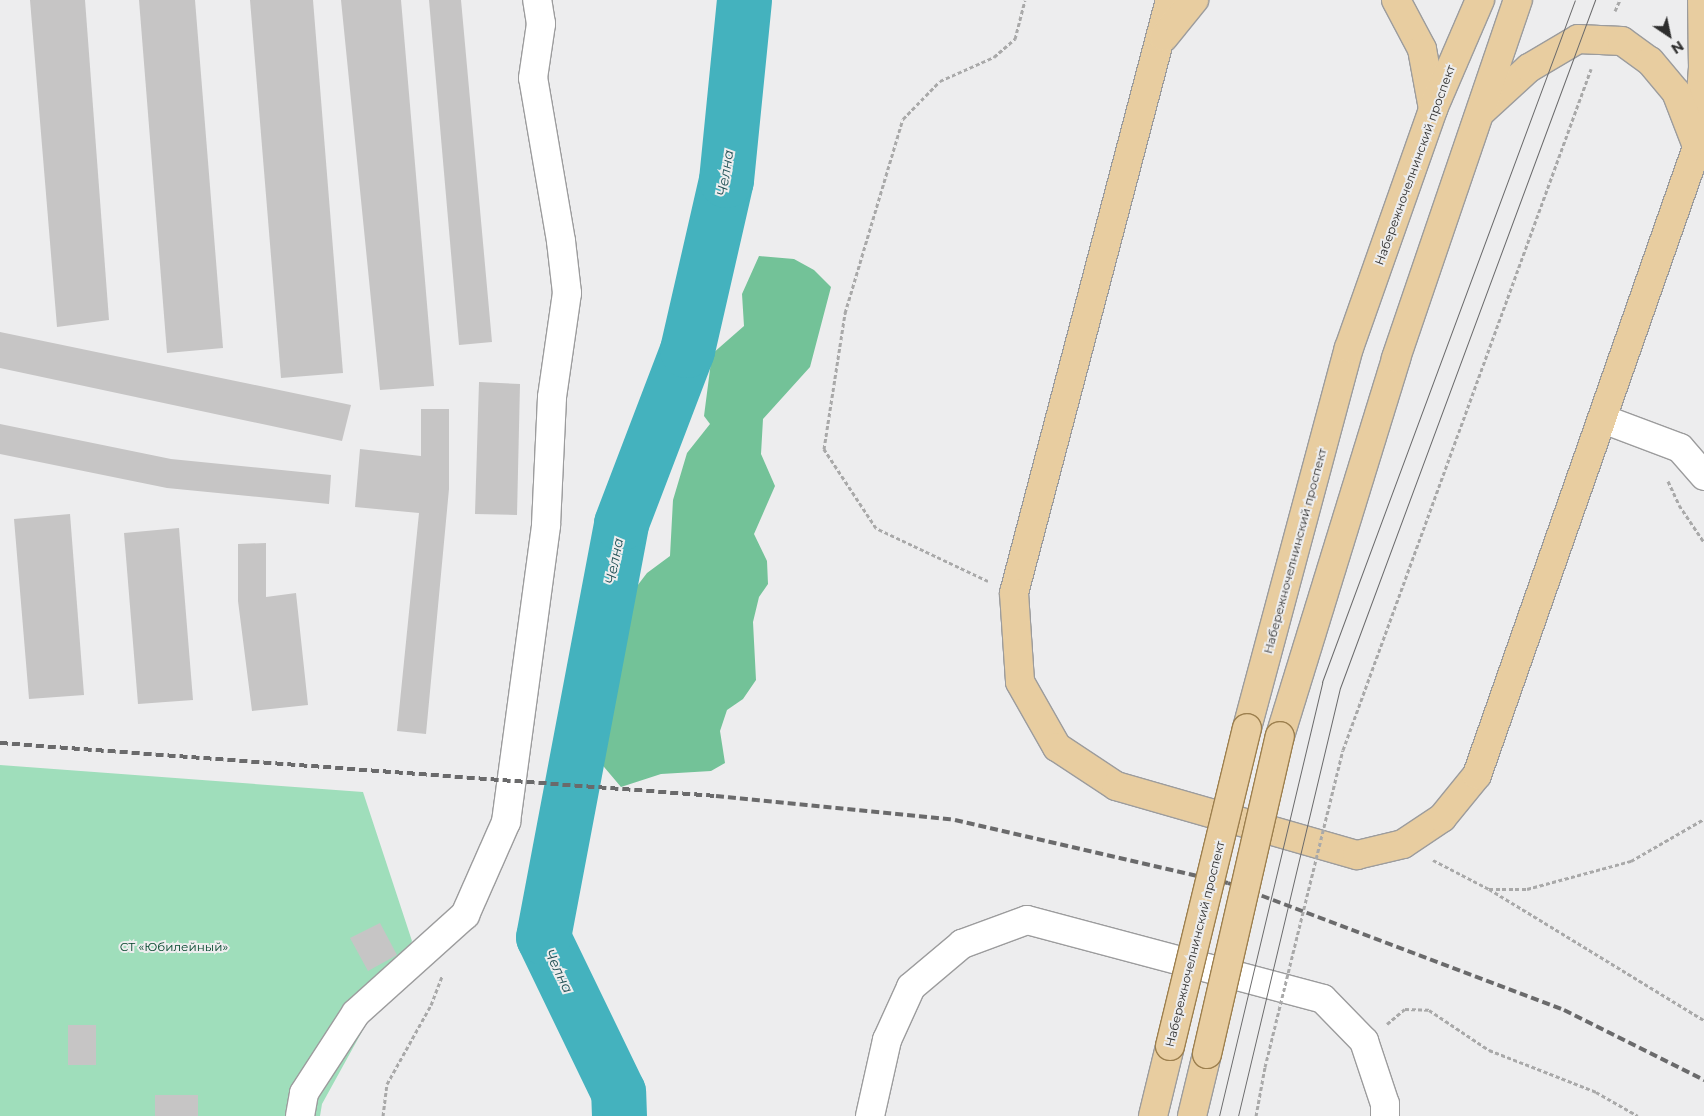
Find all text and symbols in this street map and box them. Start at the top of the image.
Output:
north arrow [1644,10,1694,60]
text: N [1668,37,1687,58]
street label: Набережночелнинский проспект [1372,63,1458,267]
water label: Челна [713,149,737,197]
street label: Набережночелнинский проспект [1261,447,1329,655]
water label: Челна [601,536,627,586]
street label: Набережночелнинский проспект [1162,839,1228,1049]
park label: СТ «Юбилейный» [120,940,228,954]
water label: Челна [541,946,577,996]

